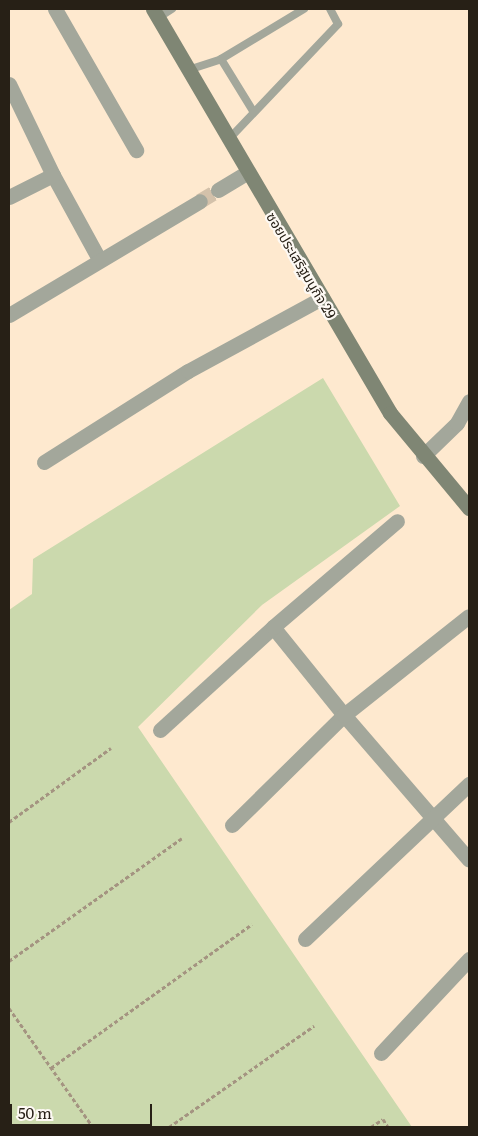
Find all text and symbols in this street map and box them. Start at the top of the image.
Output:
street label: ซอยประเสริฐมนูกิจ 29 [264,209,340,321]
scale bar [12,1094,155,1126]
text: 50 m [18,1101,52,1124]

